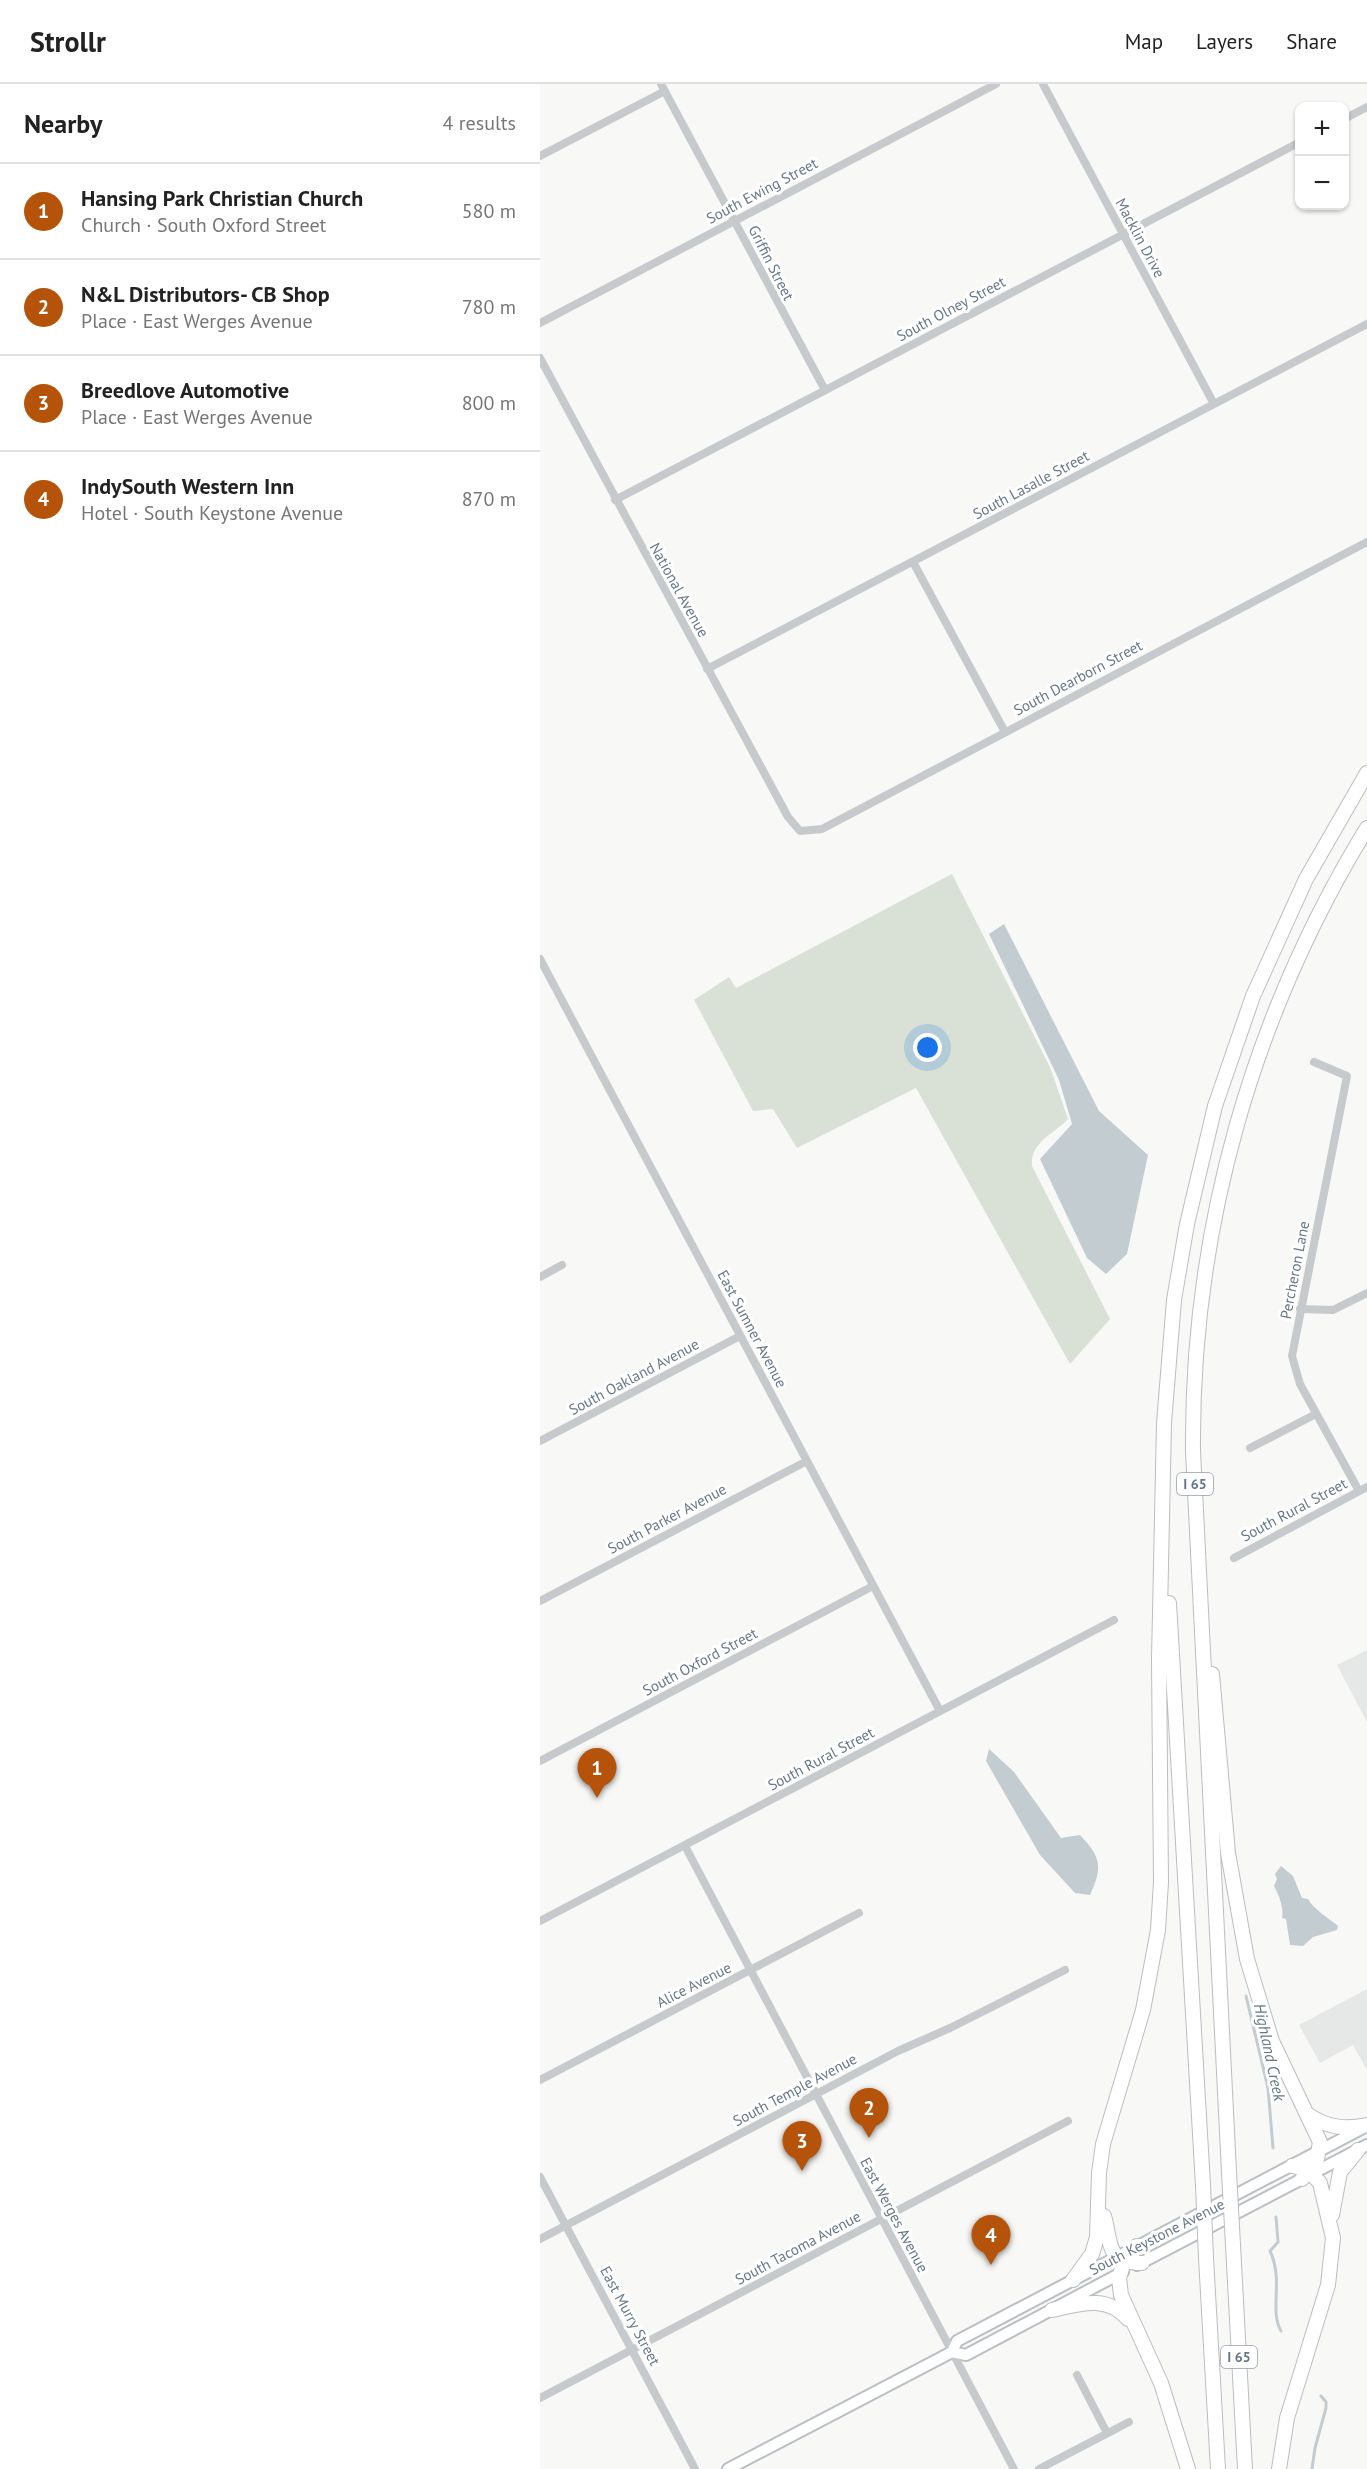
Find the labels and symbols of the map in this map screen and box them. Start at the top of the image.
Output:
street label: South Ewing Street [703,153,821,228]
street label: Macklin Drive [1112,195,1169,281]
street label: Griffin Street [744,222,798,303]
street label: South Olney Street [893,272,1008,345]
street label: South Lasalle Street [969,446,1092,523]
street label: National Avenue [646,539,713,640]
street label: South Dearborn Street [1010,636,1145,720]
your location [913,1033,942,1062]
street label: Percheron Lane [1276,1219,1313,1320]
street label: East Sumner Avenue [713,1267,791,1391]
street label: South Oakland Avenue [565,1334,702,1419]
road number: I 65 [1177,1473,1213,1495]
street label: South Rural Street [1237,1474,1350,1546]
street label: South Parker Avenue [604,1479,729,1558]
street label: South Oxford Street [639,1623,760,1700]
street label: South Rural Street [764,1723,877,1795]
pin: 1 [578,1748,616,1798]
street label: Alice Avenue [653,1958,734,2012]
water label: Highland Creek [1250,2001,1290,2103]
street label: South Temple Avenue [730,2049,860,2130]
pin: 2 [850,2088,888,2138]
pin: 3 [782,2122,822,2171]
street label: East Werges Avenue [856,2154,933,2276]
street label: South Keystone Avenue [1086,2194,1228,2279]
street label: South Tacoma Avenue [732,2206,864,2289]
pin: 4 [972,2216,1010,2265]
street label: East Murry Street [596,2263,665,2369]
road number: I 65 [1221,2346,1257,2368]

